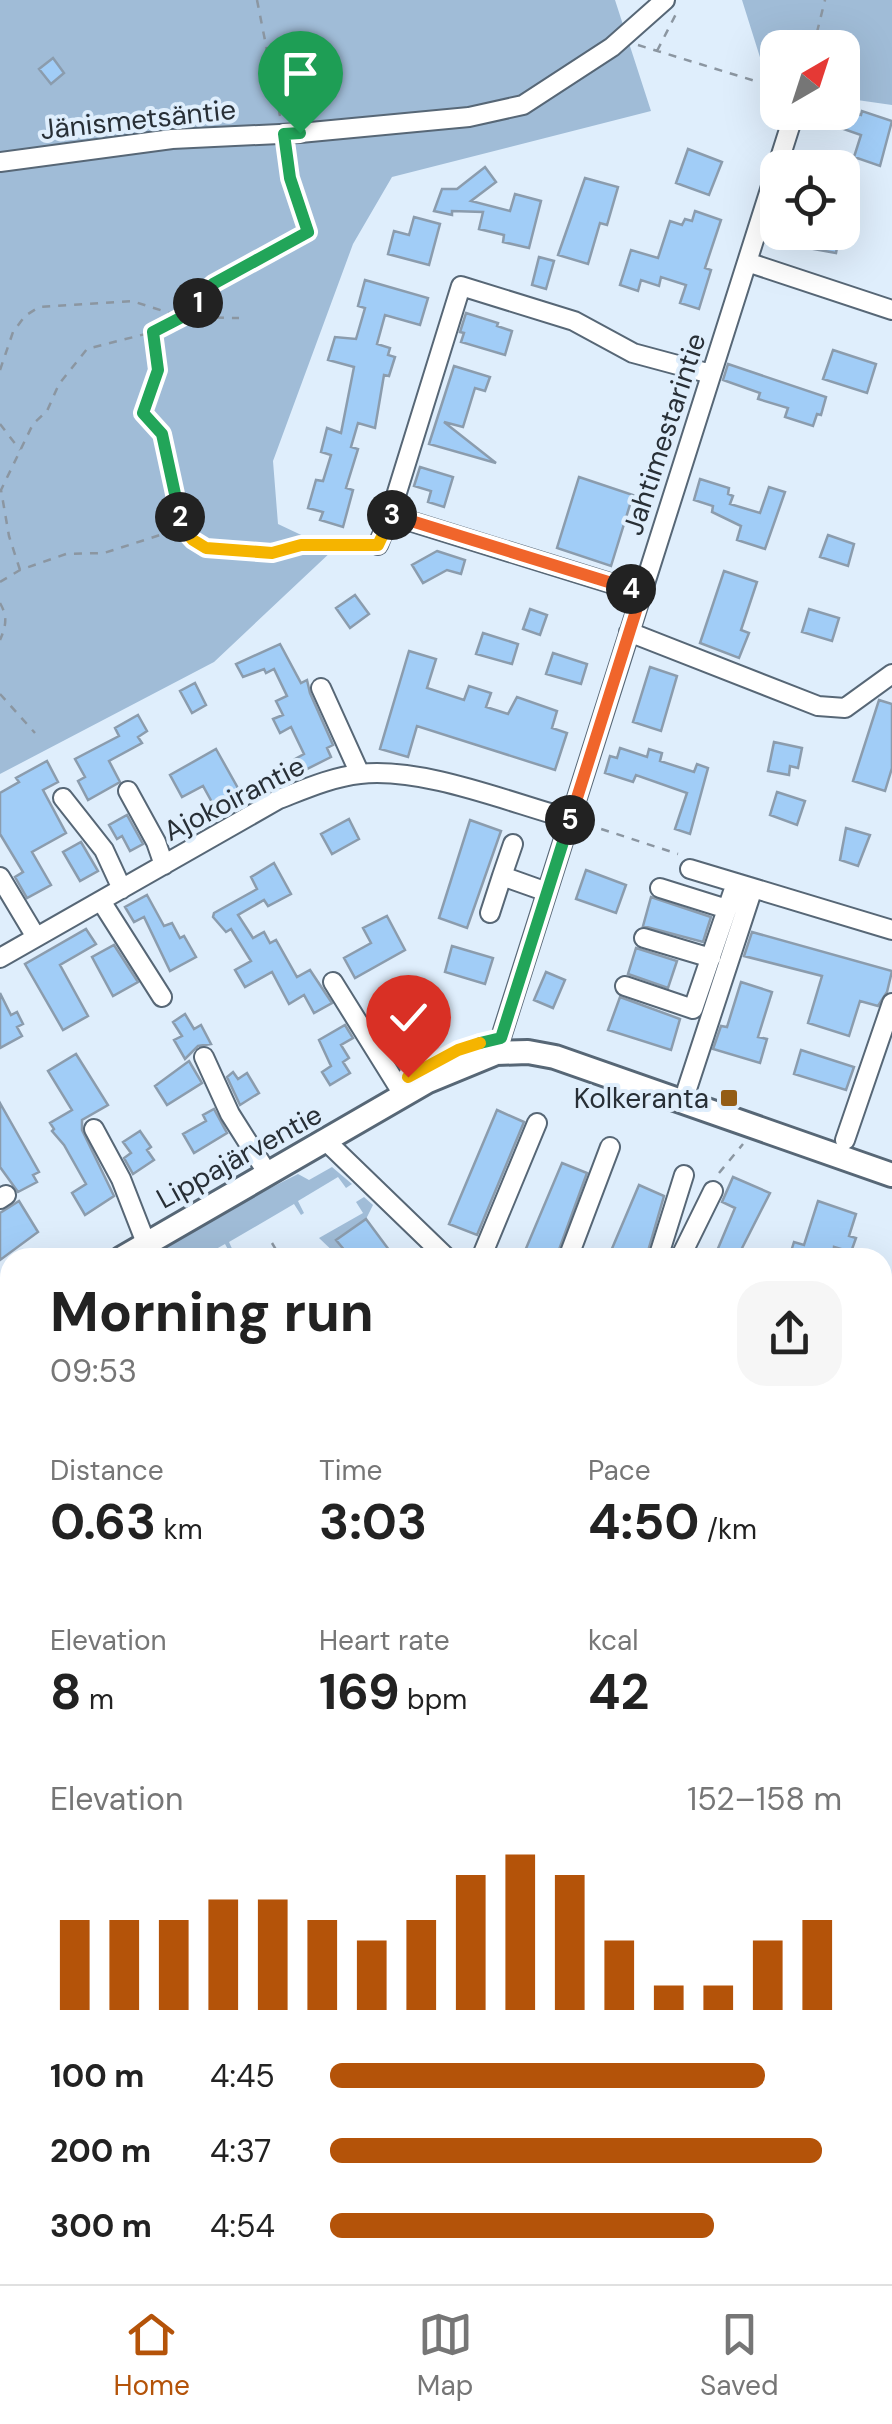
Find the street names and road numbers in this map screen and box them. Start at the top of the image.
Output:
street label: Jänismetsäntie [38,91,238,148]
street label: Jahtimestarintie [614,328,715,540]
street label: Ajokoirantie [157,747,311,850]
street label: Lippajärventie [150,1096,329,1217]

